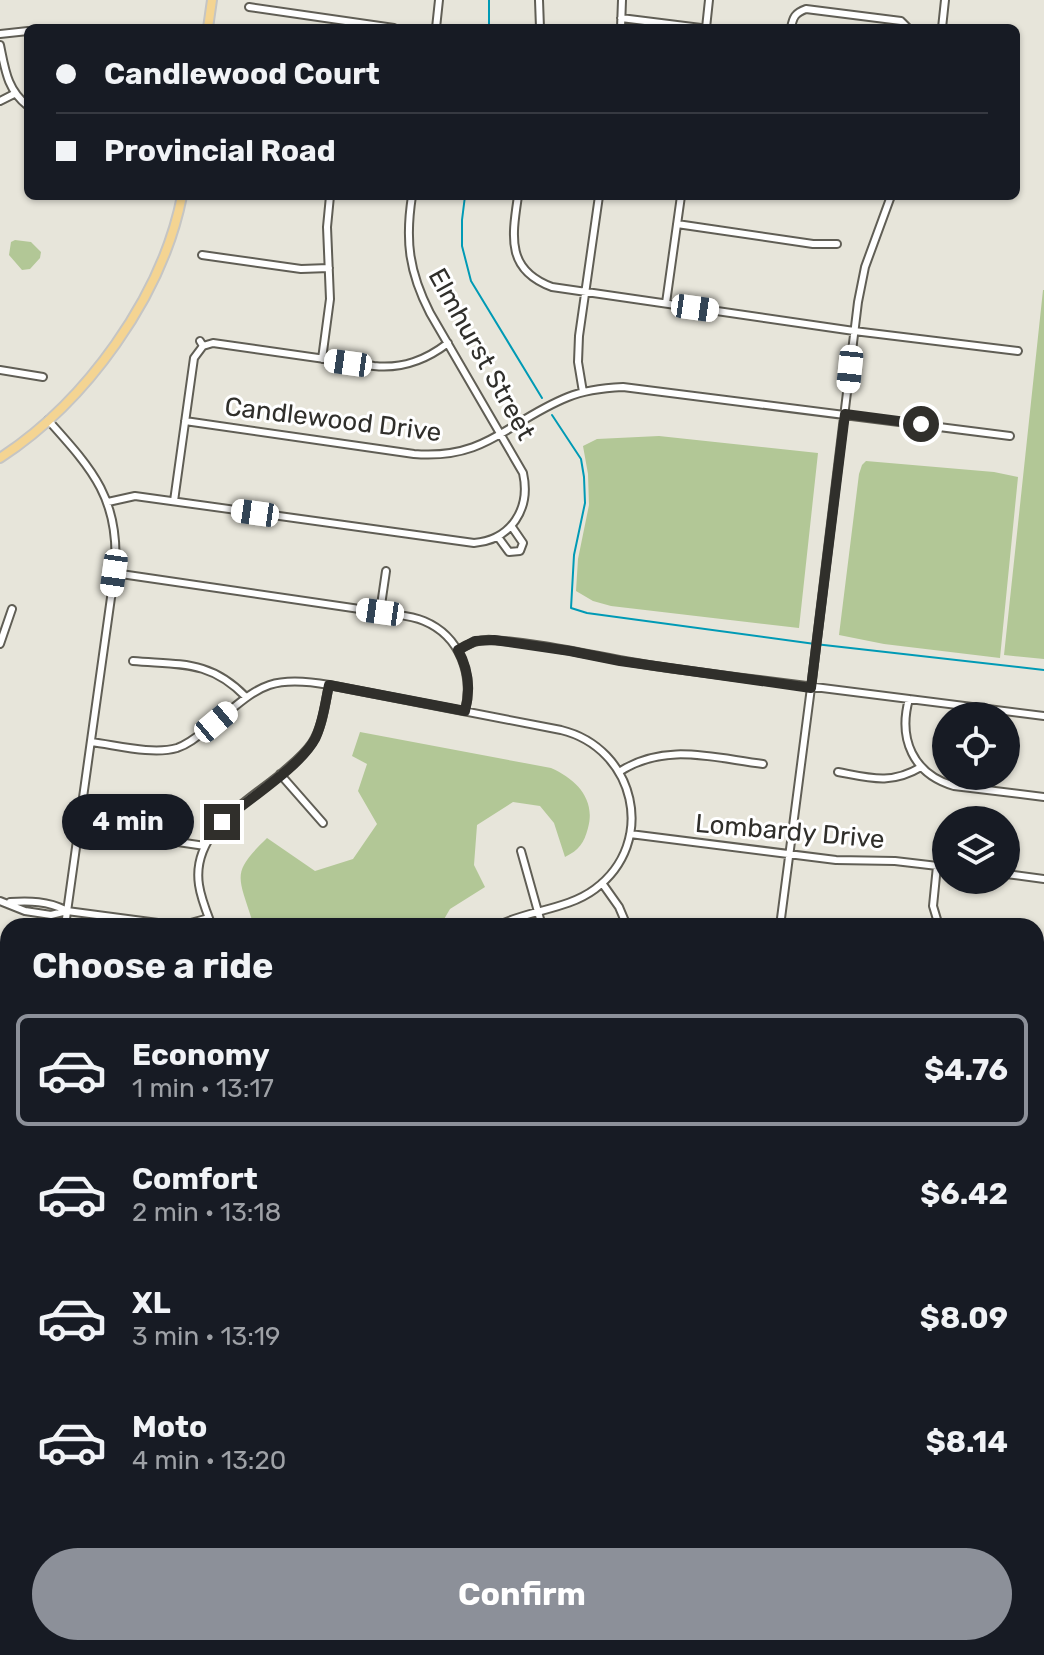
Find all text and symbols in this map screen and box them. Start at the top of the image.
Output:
text: Candlewood Court [104,56,380,92]
text: Provincial Road [104,133,336,169]
street label: Elmhurst Street [422,263,542,446]
car [670,293,720,323]
car [836,344,864,394]
car [323,348,373,378]
street label: Candlewood Drive [223,391,443,448]
route start [903,406,939,442]
car [230,498,280,528]
car [99,548,129,598]
car [355,597,405,627]
car [190,697,242,747]
map controls [932,702,1020,894]
button: locate [932,702,1020,790]
callout: 4 min [62,794,194,850]
route end [204,804,240,840]
text: 4 min [92,806,164,837]
button: layers [932,806,1020,894]
street label: Lombardy Drive [694,808,886,855]
text: Choose a ride [32,944,273,987]
icon: car [36,1034,108,1106]
text: Economy [132,1037,270,1073]
text: $4.76 [924,1052,1008,1088]
text: 1 min · 13:17 [132,1073,274,1104]
icon: car [36,1158,108,1230]
text: Comfort [132,1161,258,1197]
text: $6.42 [920,1176,1008,1212]
text: 2 min · 13:18 [132,1197,281,1228]
icon: car [36,1282,108,1354]
text: XL [132,1285,171,1321]
text: $8.09 [920,1300,1008,1336]
text: 3 min · 13:19 [132,1321,280,1352]
icon: car [36,1406,108,1478]
text: Moto [132,1409,207,1445]
text: $8.14 [926,1424,1008,1460]
text: 4 min · 13:20 [132,1445,286,1476]
button: Confirm [32,1548,1012,1640]

